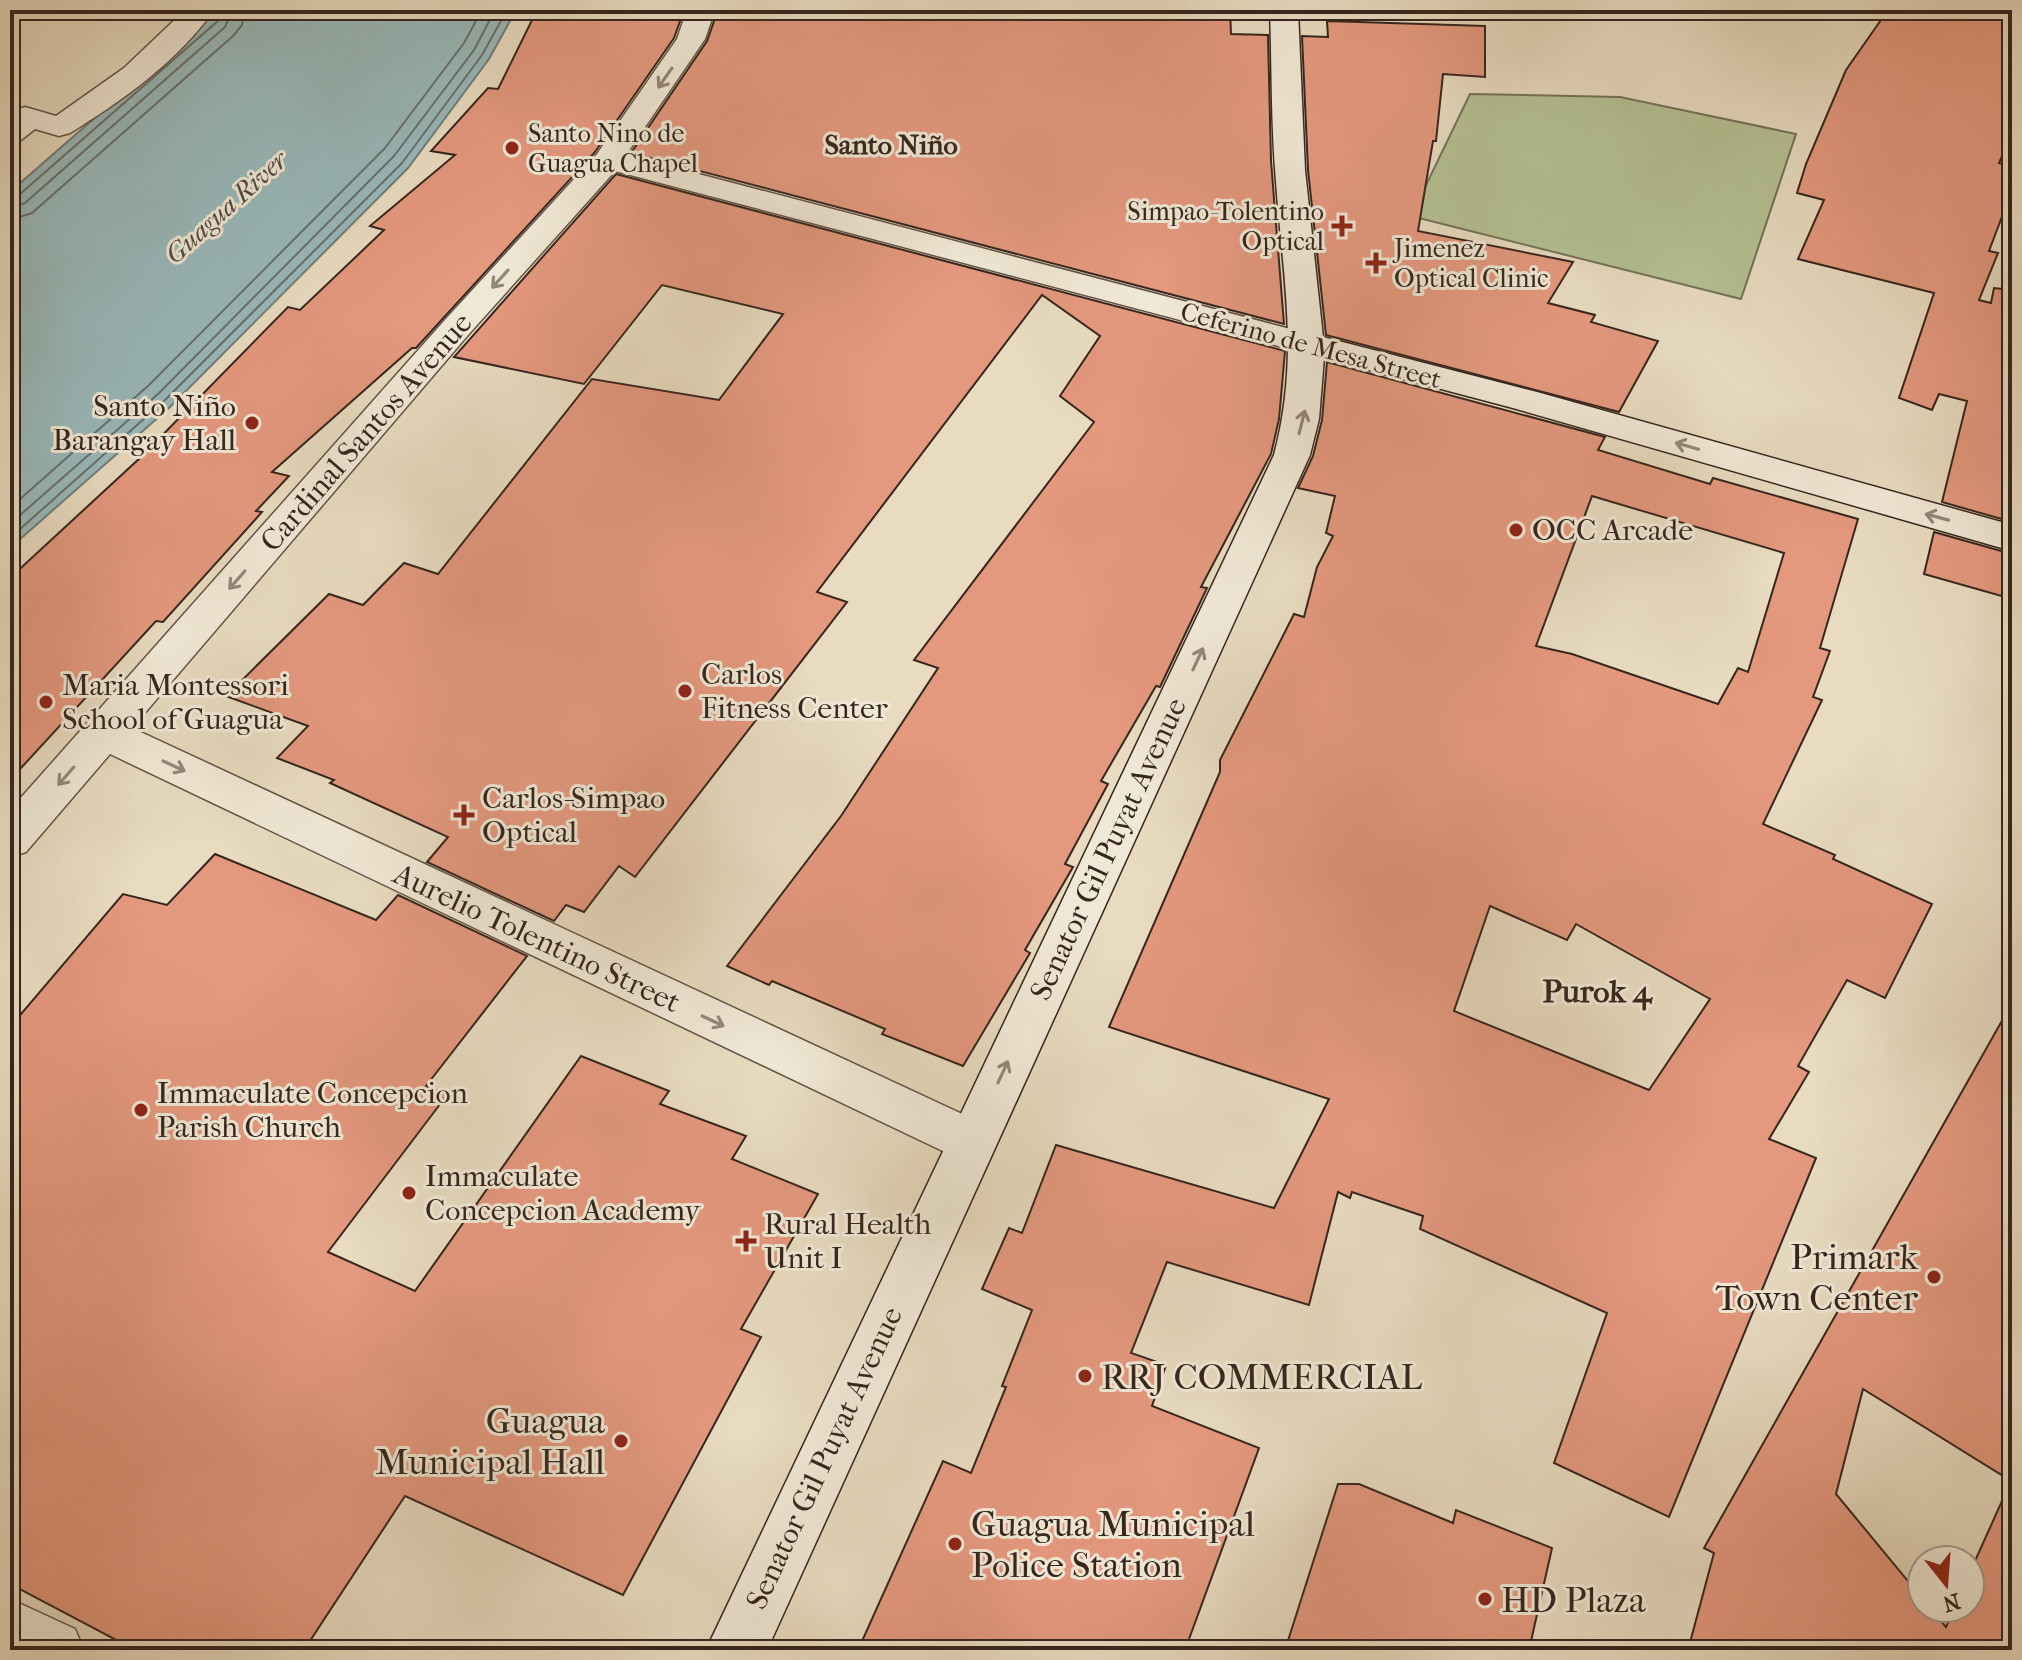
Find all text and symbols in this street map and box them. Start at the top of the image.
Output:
one-way arrow [657,67,673,89]
place label: Santo Nino de Guagua Chapel [528,118,698,179]
district label: Santo Niño [824,128,958,161]
marker: Santo Nino de Guagua Chapel [503,139,521,157]
water label: Guagua River [159,143,295,270]
place label: Simpao-Tolentino Optical [1127,196,1324,257]
marker: Simpao-Tolentino Optical [1331,215,1353,237]
place label: Jimenez Optical Clinic [1392,233,1549,294]
marker: Jimenez Optical Clinic [1365,252,1387,274]
one-way arrow [492,269,510,289]
street label: Ceferino de Mesa Street [1177,296,1445,395]
street label: Cardinal Santos Avenue [253,306,480,559]
place label: Santo Niño Barangay Hall [53,389,236,458]
one-way arrow [1295,409,1310,435]
marker: Santo Niño Barangay Hall [243,414,261,432]
one-way arrow [1674,438,1700,453]
one-way arrow [1924,509,1950,524]
place label: OCC Arcade [1532,513,1693,548]
marker: OCC Arcade [1507,521,1525,539]
one-way arrow [228,569,246,589]
one-way arrow [1191,648,1206,672]
place label: Carlos Fitness Center [701,657,888,726]
place label: Maria Montessori School of Guagua [62,668,289,737]
marker: Carlos Fitness Center [676,682,694,700]
street label: Senator Gil Puyat Avenue [1023,692,1194,1006]
marker: Maria Montessori School of Guagua [37,693,55,711]
one-way arrow [162,759,186,774]
one-way arrow [57,766,75,786]
place label: Carlos-Simpao Optical [482,781,665,850]
marker: Carlos-Simpao Optical [453,804,475,826]
street label: Aurelio Tolentino Street [387,856,686,1020]
district label: Purok 4 [1542,973,1654,1011]
one-way arrow [701,1014,725,1029]
one-way arrow [996,1060,1011,1084]
place label: Immaculate Concepcion Parish Church [157,1076,469,1145]
marker: Immaculate Concepcion Parish Church [132,1101,150,1119]
place label: Immaculate Concepcion Academy [425,1159,701,1228]
marker: Immaculate Concepcion Academy [400,1184,418,1202]
place label: Rural Health Unit I [764,1207,932,1276]
marker: Rural Health Unit I [735,1230,757,1252]
place label: Primark Town Center [1715,1236,1919,1319]
marker: Primark Town Center [1925,1268,1943,1286]
street label: Senator Gil Puyat Avenue [739,1301,910,1615]
place label: RRJ COMMERCIAL [1101,1356,1422,1398]
marker: RRJ COMMERCIAL [1076,1367,1094,1385]
place label: Guagua Municipal Hall [375,1400,605,1483]
marker: Guagua Municipal Hall [612,1432,630,1450]
place label: Guagua Municipal Police Station [971,1503,1255,1586]
marker: Guagua Municipal Police Station [946,1535,964,1553]
north arrow [1906,1544,1986,1624]
place label: HD Plaza [1501,1579,1646,1621]
text: N [1939,1587,1963,1617]
marker: HD Plaza [1476,1590,1494,1608]

